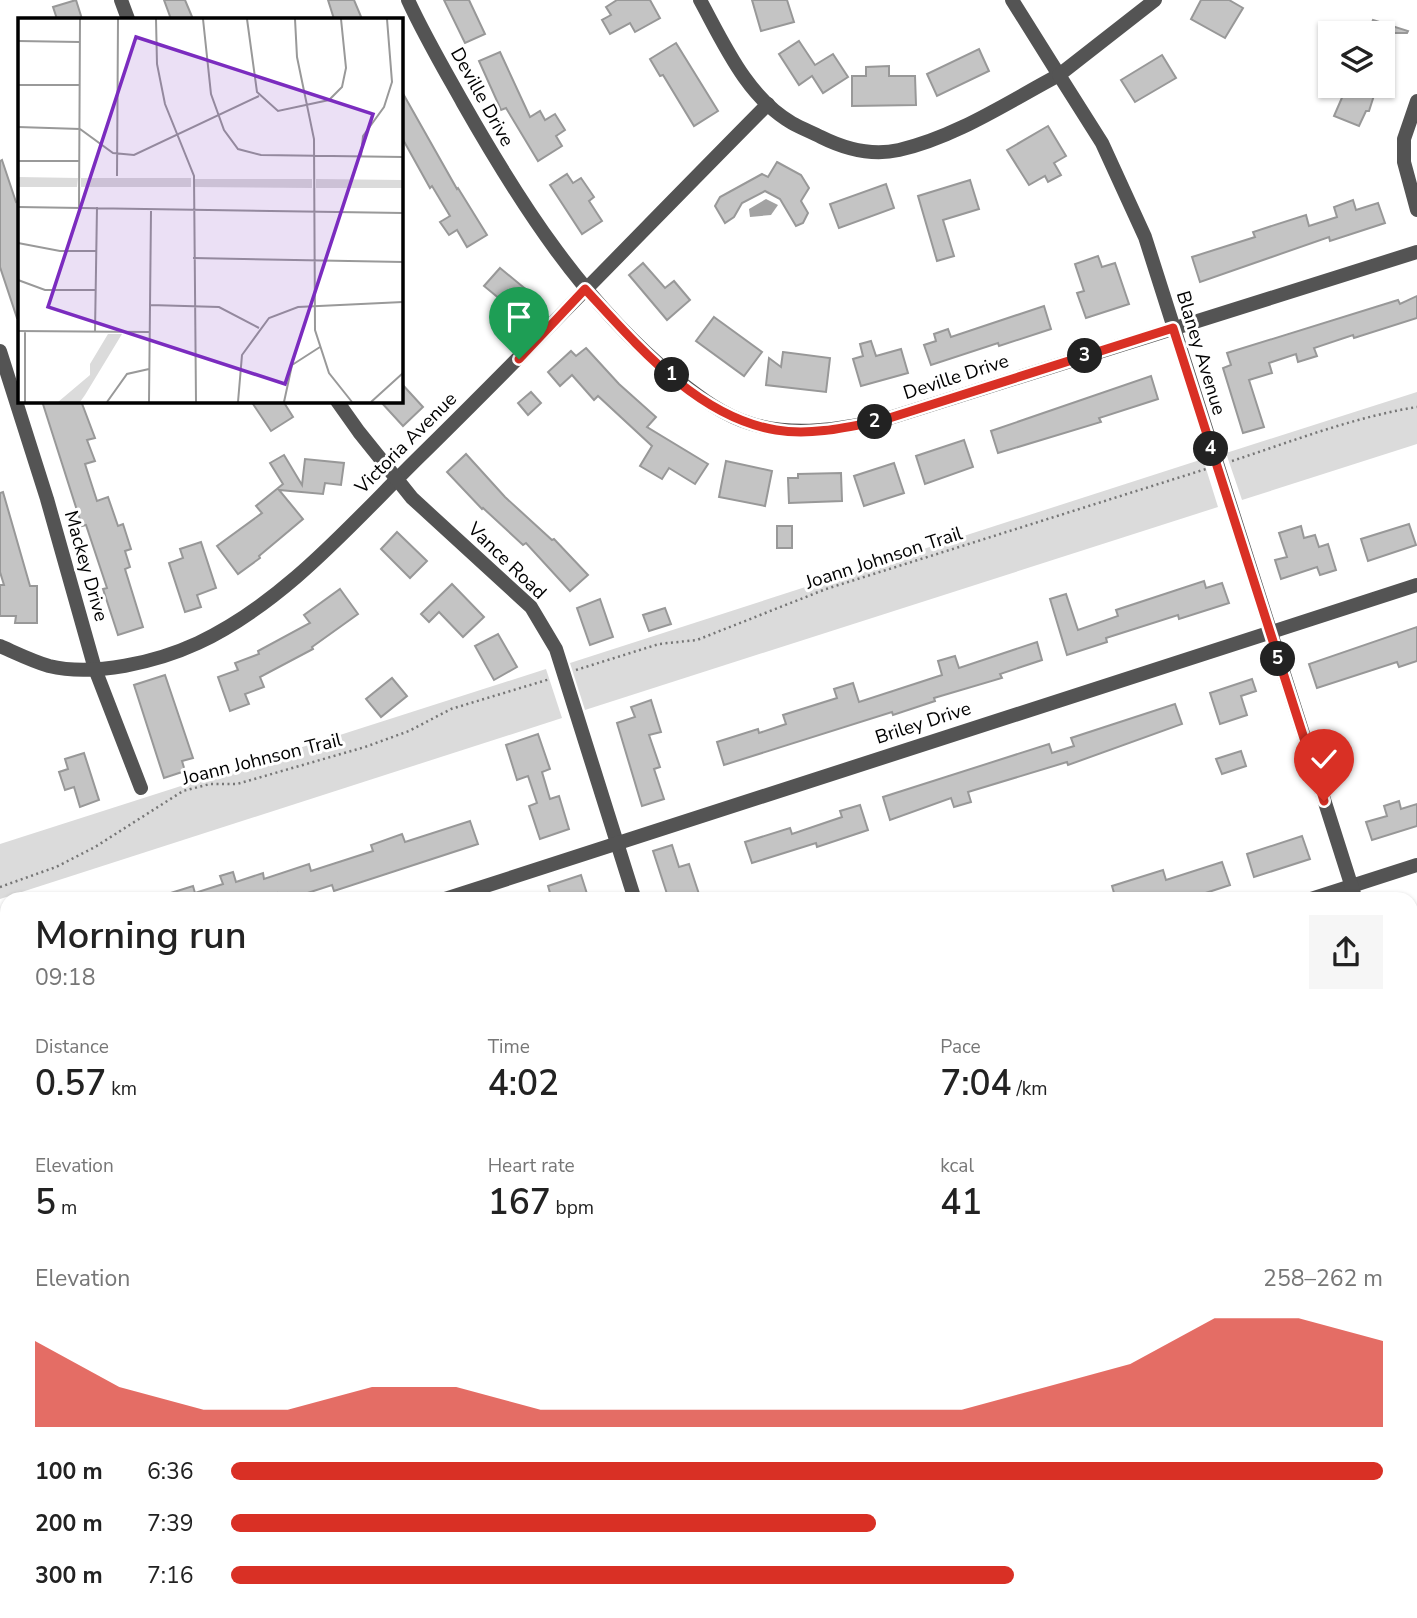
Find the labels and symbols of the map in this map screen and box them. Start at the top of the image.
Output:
inset map [18,18,402,402]
street label: Deville Drive [444,43,520,151]
pin [489,287,549,359]
street label: Blaney Avenue [1170,288,1232,418]
pin: 3 [1068,338,1102,374]
street label: Deville Drive [900,348,1012,406]
pin: 1 [654,358,690,392]
street label: Victoria Avenue [349,386,463,500]
pin: 2 [858,404,892,440]
pin: 4 [1194,432,1228,466]
street label: Mackey Drive [58,508,114,624]
street label: Vance Road [461,516,552,605]
street label: Joann Johnson Trail [801,520,966,596]
pin: 5 [1260,642,1296,676]
street label: Briley Drive [872,695,974,751]
street label: Joann Johnson Trail [178,726,345,792]
pin [1294,729,1354,801]

